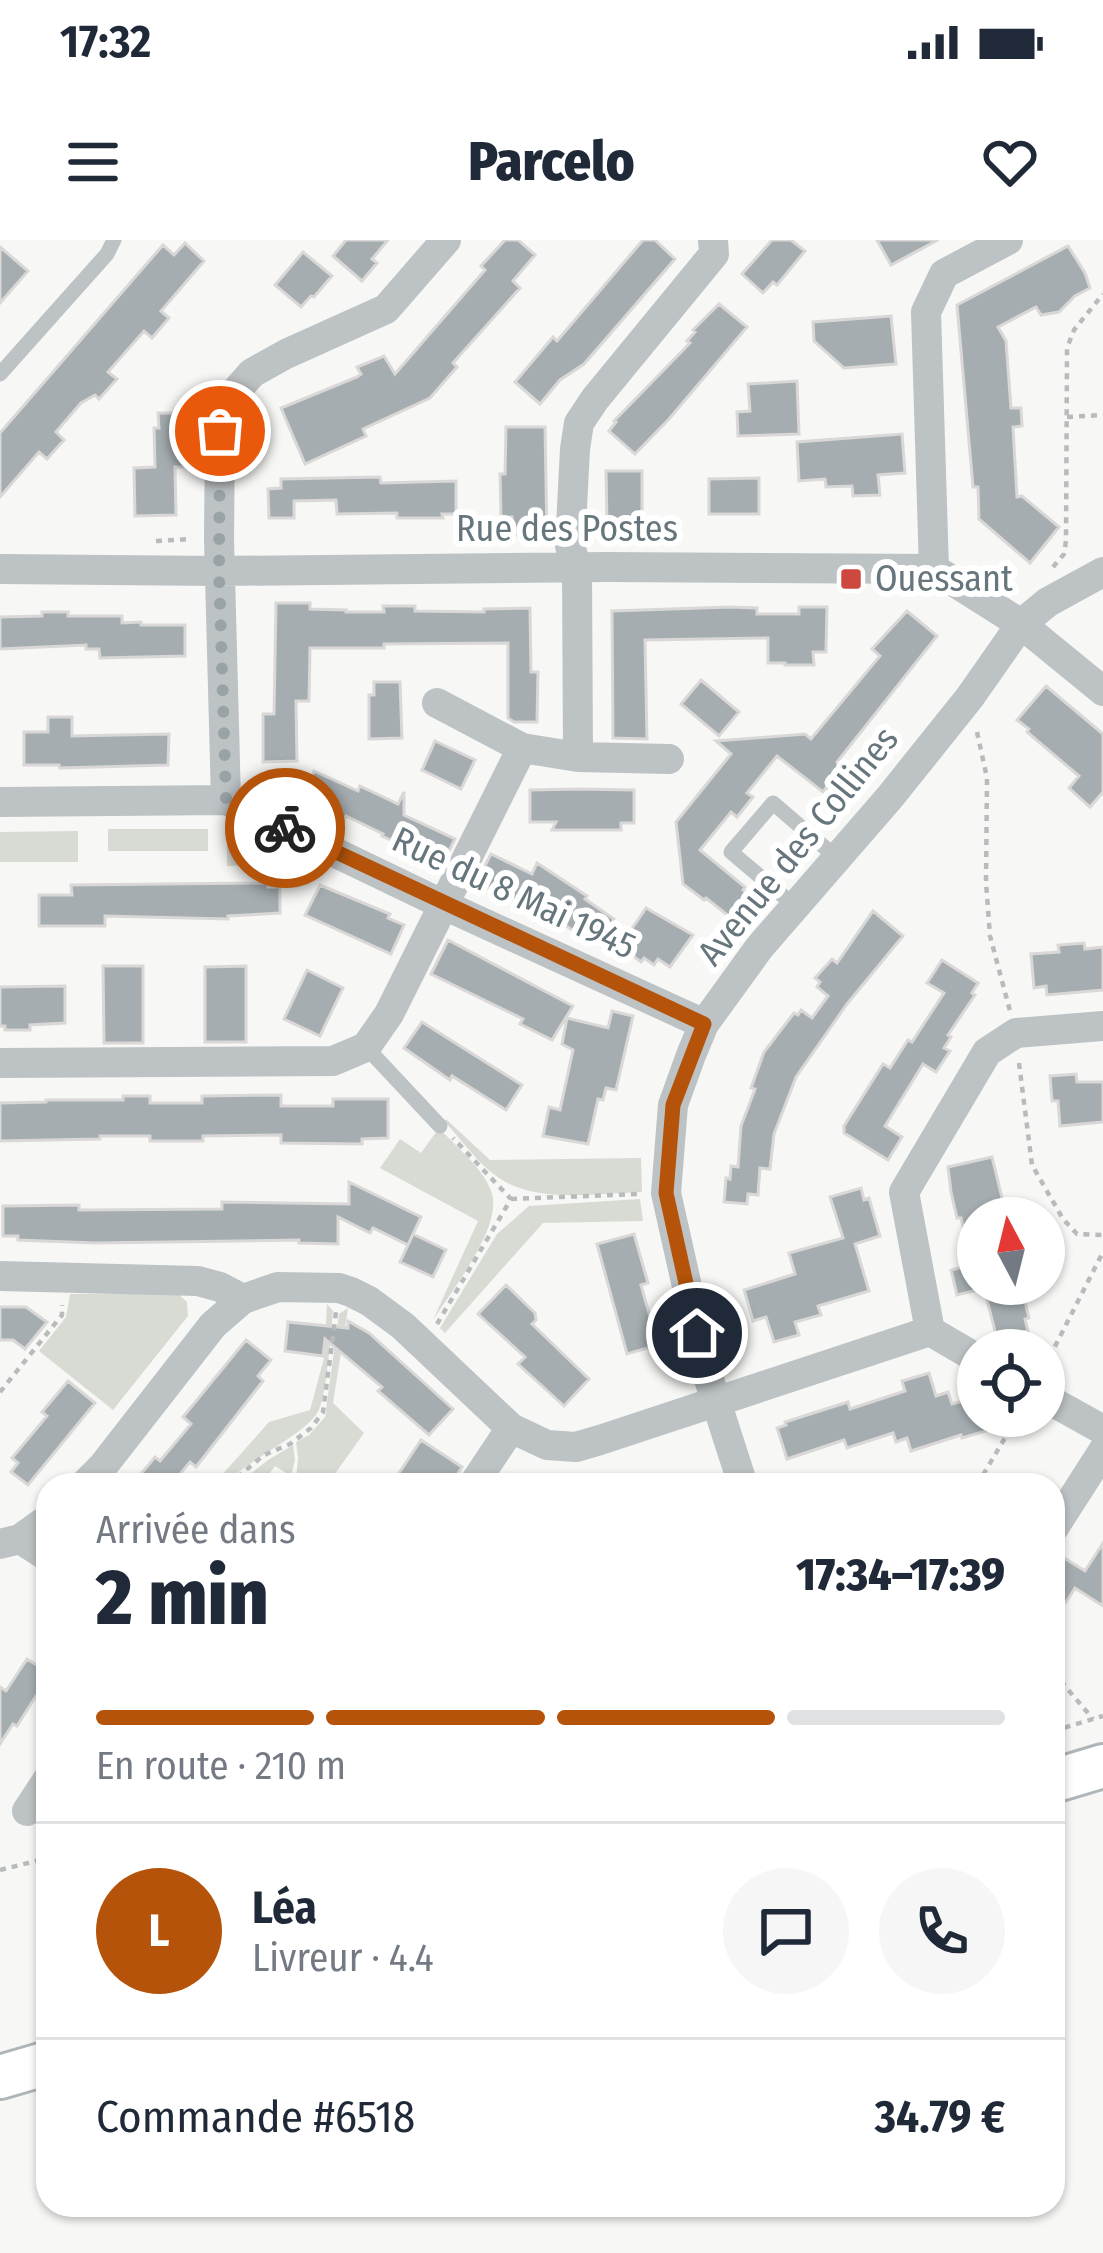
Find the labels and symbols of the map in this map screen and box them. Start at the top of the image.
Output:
pin [169,380,271,482]
street label: Rue des Postes [456,507,678,551]
place label: Ouessant [875,557,1013,601]
marker: Ouessant [838,566,864,592]
street label: Avenue des Collines [688,718,908,974]
courier [225,768,345,888]
street label: Rue du 8 Mai 1945 [385,817,643,969]
north arrow [957,1197,1065,1305]
pin [646,1282,748,1384]

